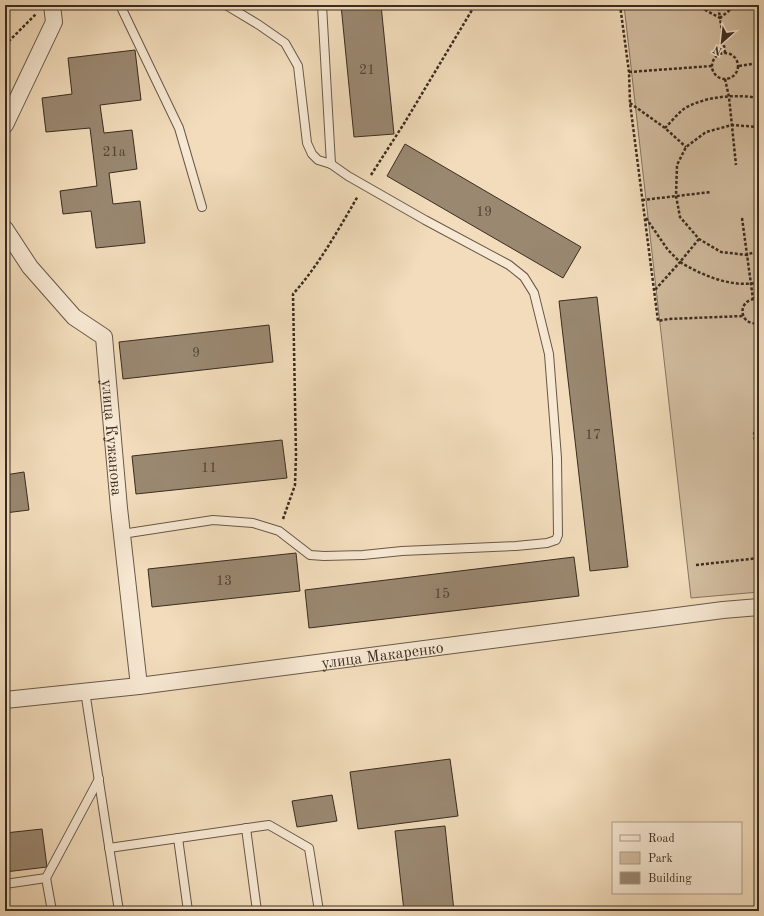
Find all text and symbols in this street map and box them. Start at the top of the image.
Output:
north arrow [702,22,742,62]
text: N [711,42,724,56]
house number: 21 [359,63,375,77]
house number: 21а [102,145,126,159]
house number: 19 [476,205,492,219]
house number: 9 [192,346,200,360]
street label: улица Кужанова [98,379,124,497]
house number: 17 [585,428,601,442]
house number: 11 [201,461,217,475]
house number: 13 [216,574,232,588]
house number: 15 [434,587,450,601]
street label: улица Макаренко [320,640,445,672]
legend [612,822,742,894]
text: Road [648,833,675,845]
text: Park [648,853,673,865]
text: Building [648,873,692,885]

